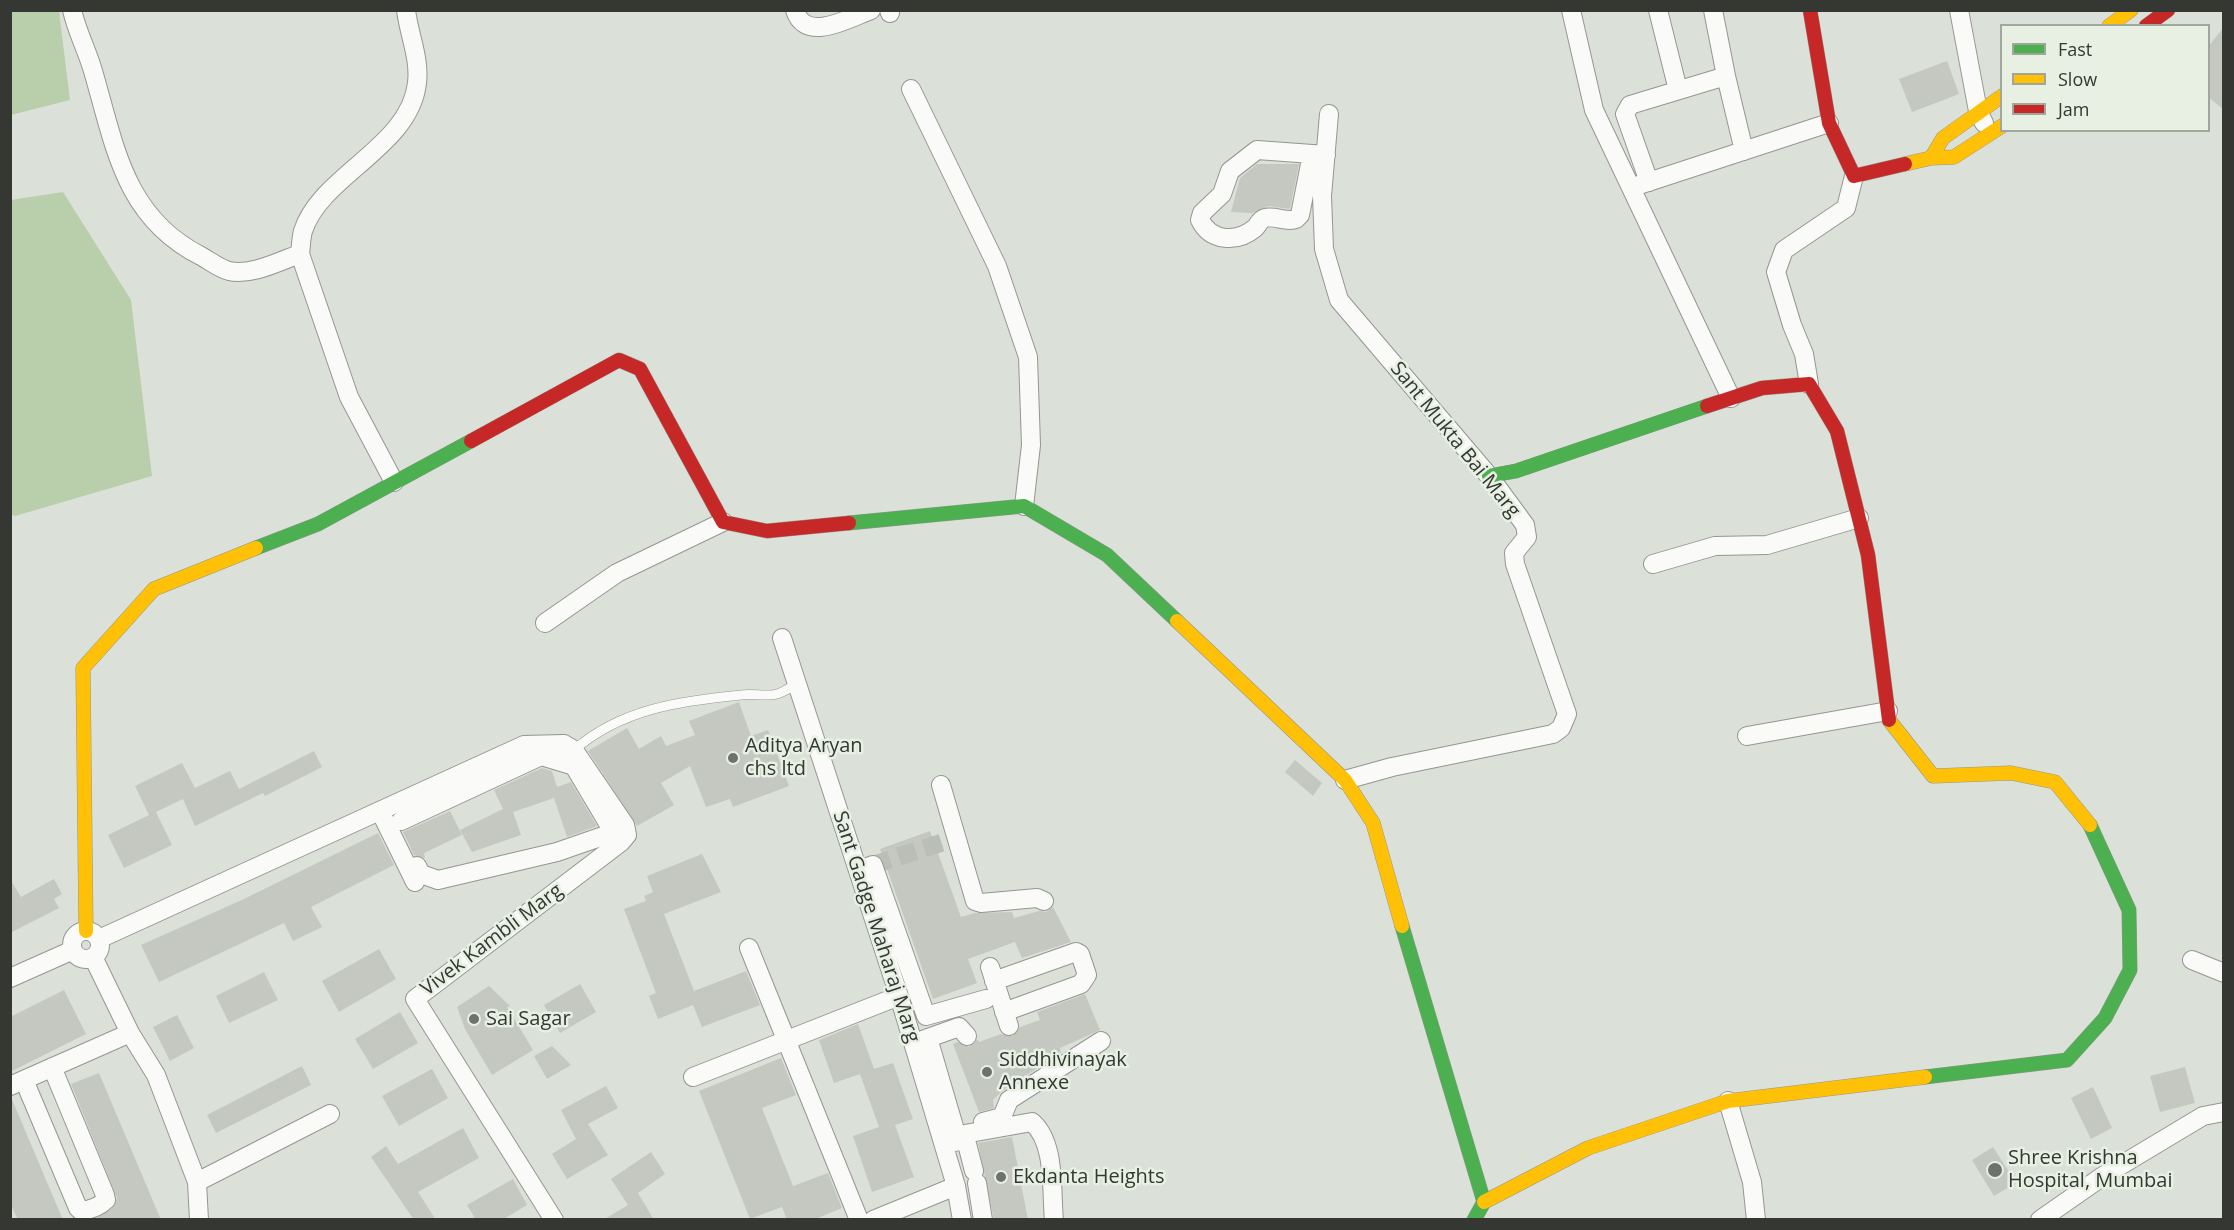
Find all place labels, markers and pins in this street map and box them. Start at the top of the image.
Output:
place label: Aditya Aryan chs ltd [745,734,863,781]
marker: Aditya Aryan chs ltd [726,751,740,765]
place label: Sai Sagar [486,1007,571,1031]
marker: Sai Sagar [467,1012,481,1026]
place label: Siddhivinayak Annexe [999,1048,1127,1095]
marker: Siddhivinayak Annexe [980,1065,994,1079]
place label: Shree Krishna Hospital, Mumbai [2008,1146,2172,1193]
marker: Shree Krishna Hospital, Mumbai [1986,1161,2004,1179]
place label: Ekdanta Heights [1013,1165,1164,1189]
marker: Ekdanta Heights [994,1170,1008,1184]

